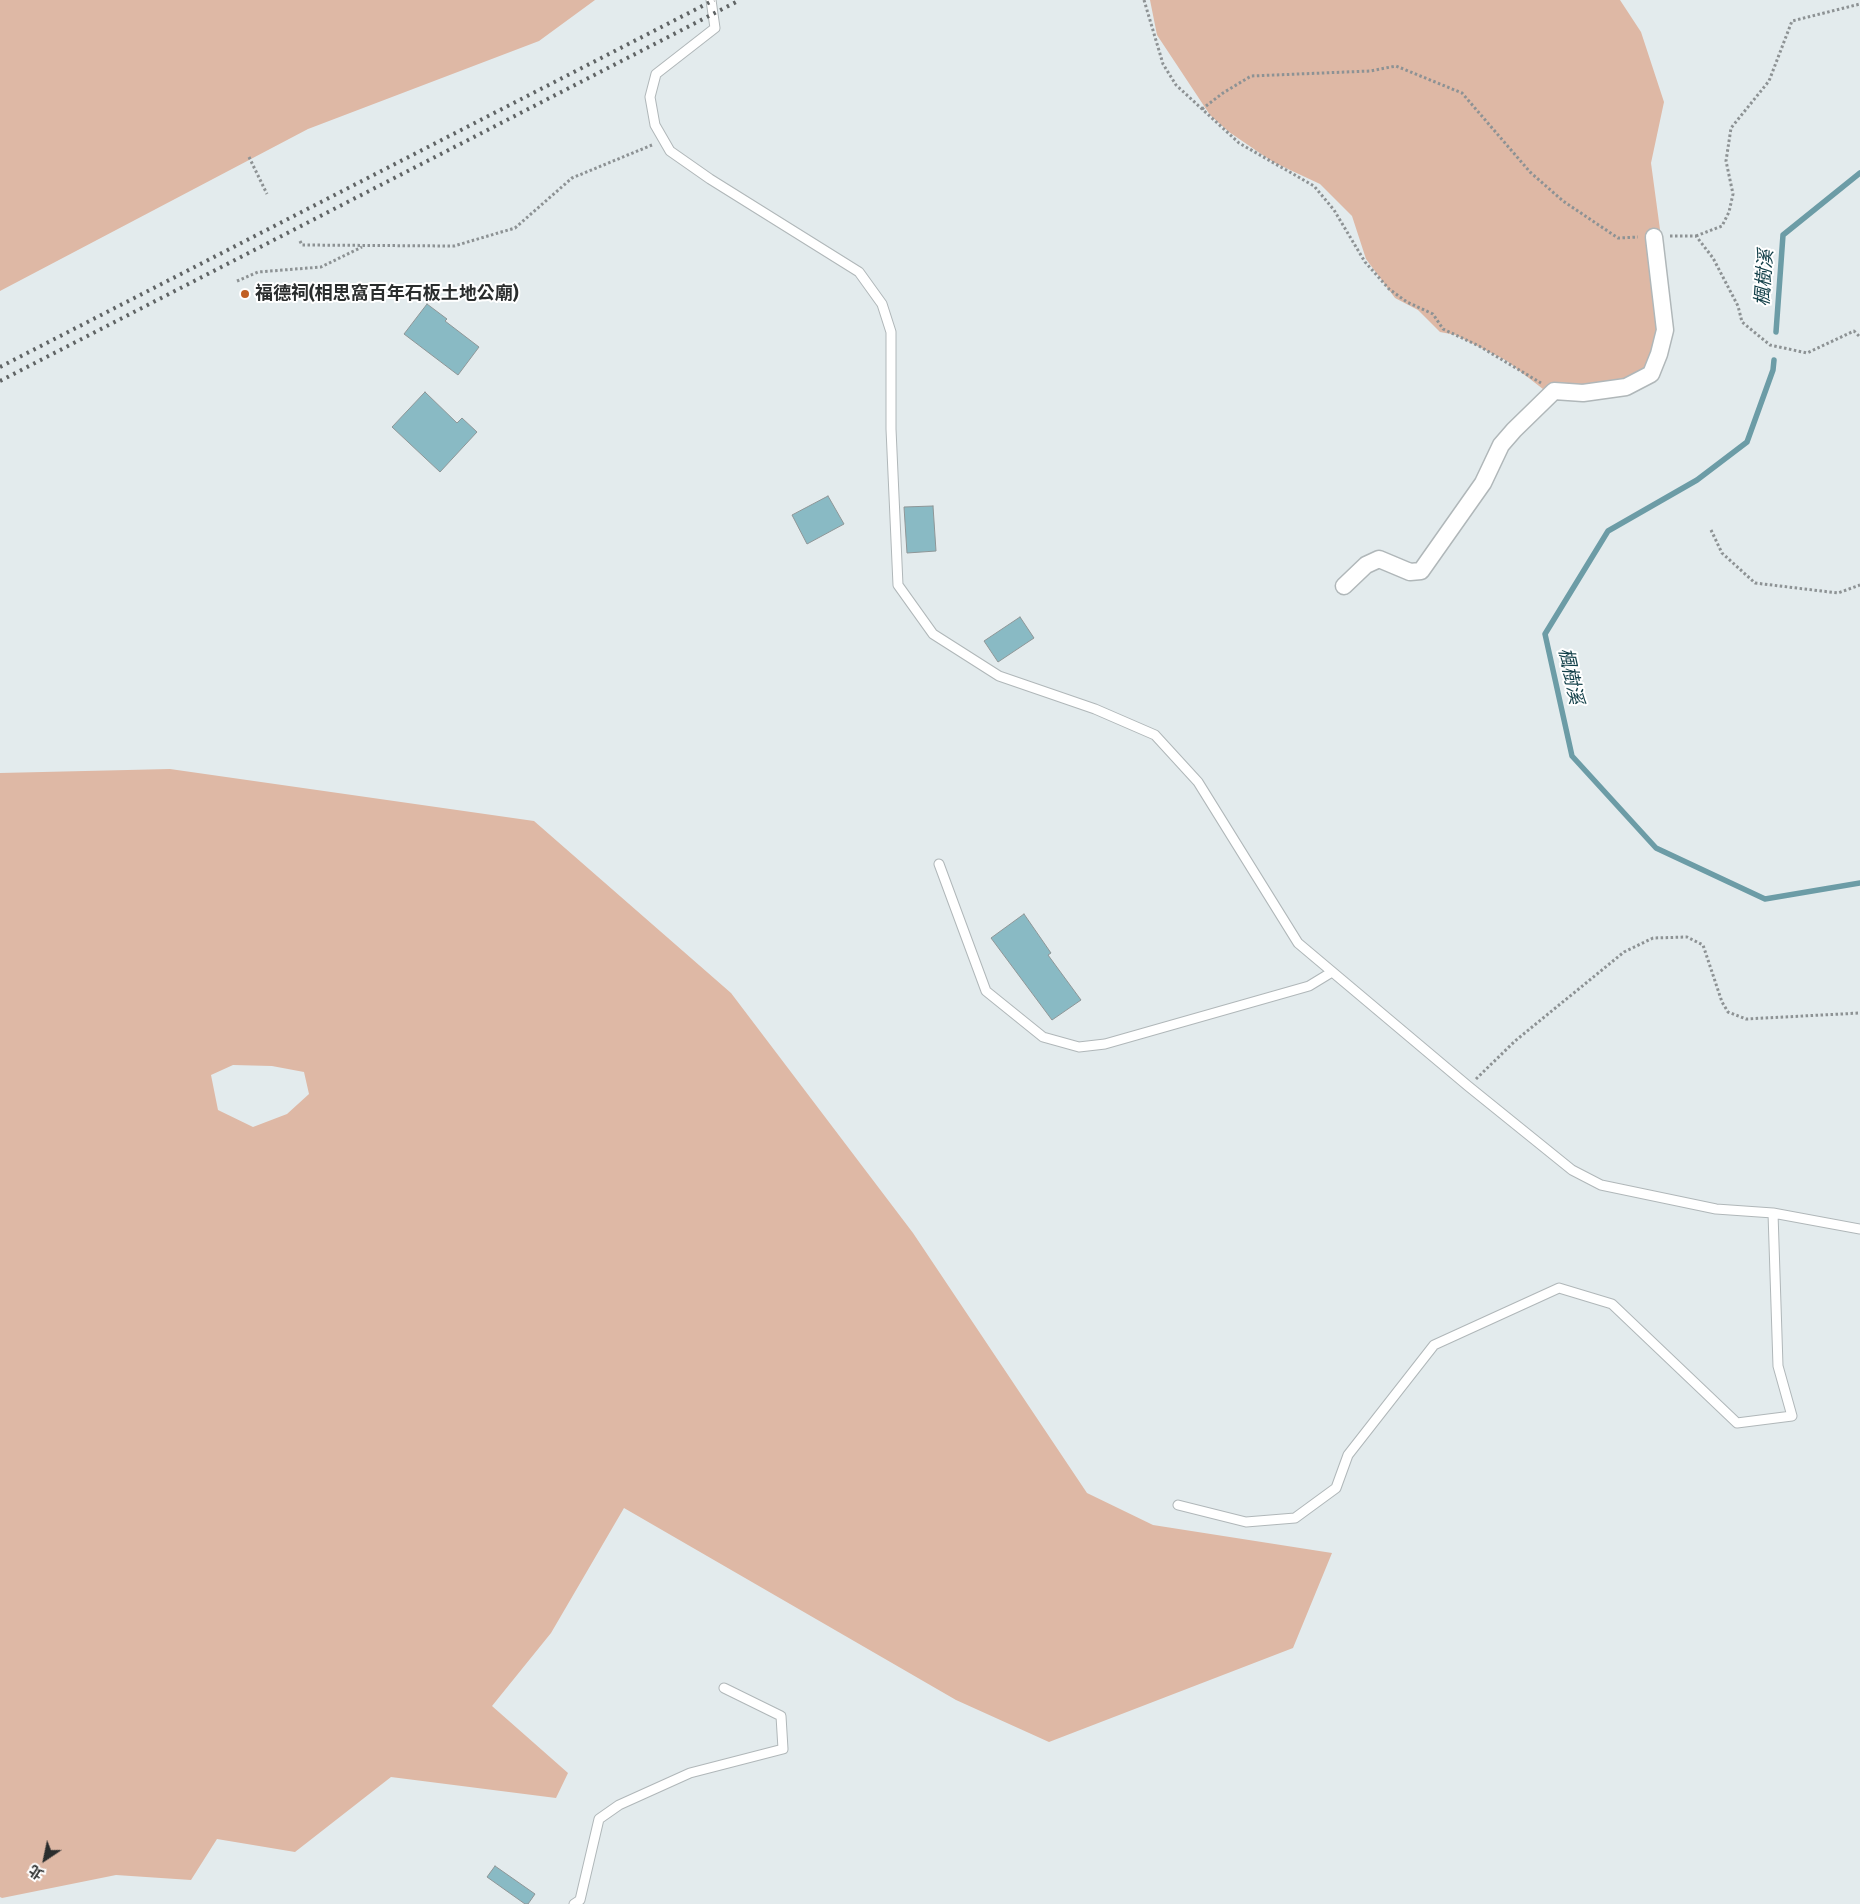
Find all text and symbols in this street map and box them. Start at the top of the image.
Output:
water label: 楓樹溪 [1752,249,1778,307]
place label: 福德祠(相思窩百年石板土地公廟) [255,283,519,305]
marker: 福德祠(相思窩百年石板土地公廟) [239,288,251,300]
water label: 楓樹溪 [1553,646,1587,706]
north arrow [20,1834,70,1884]
text: 北 [26,1861,47,1883]

